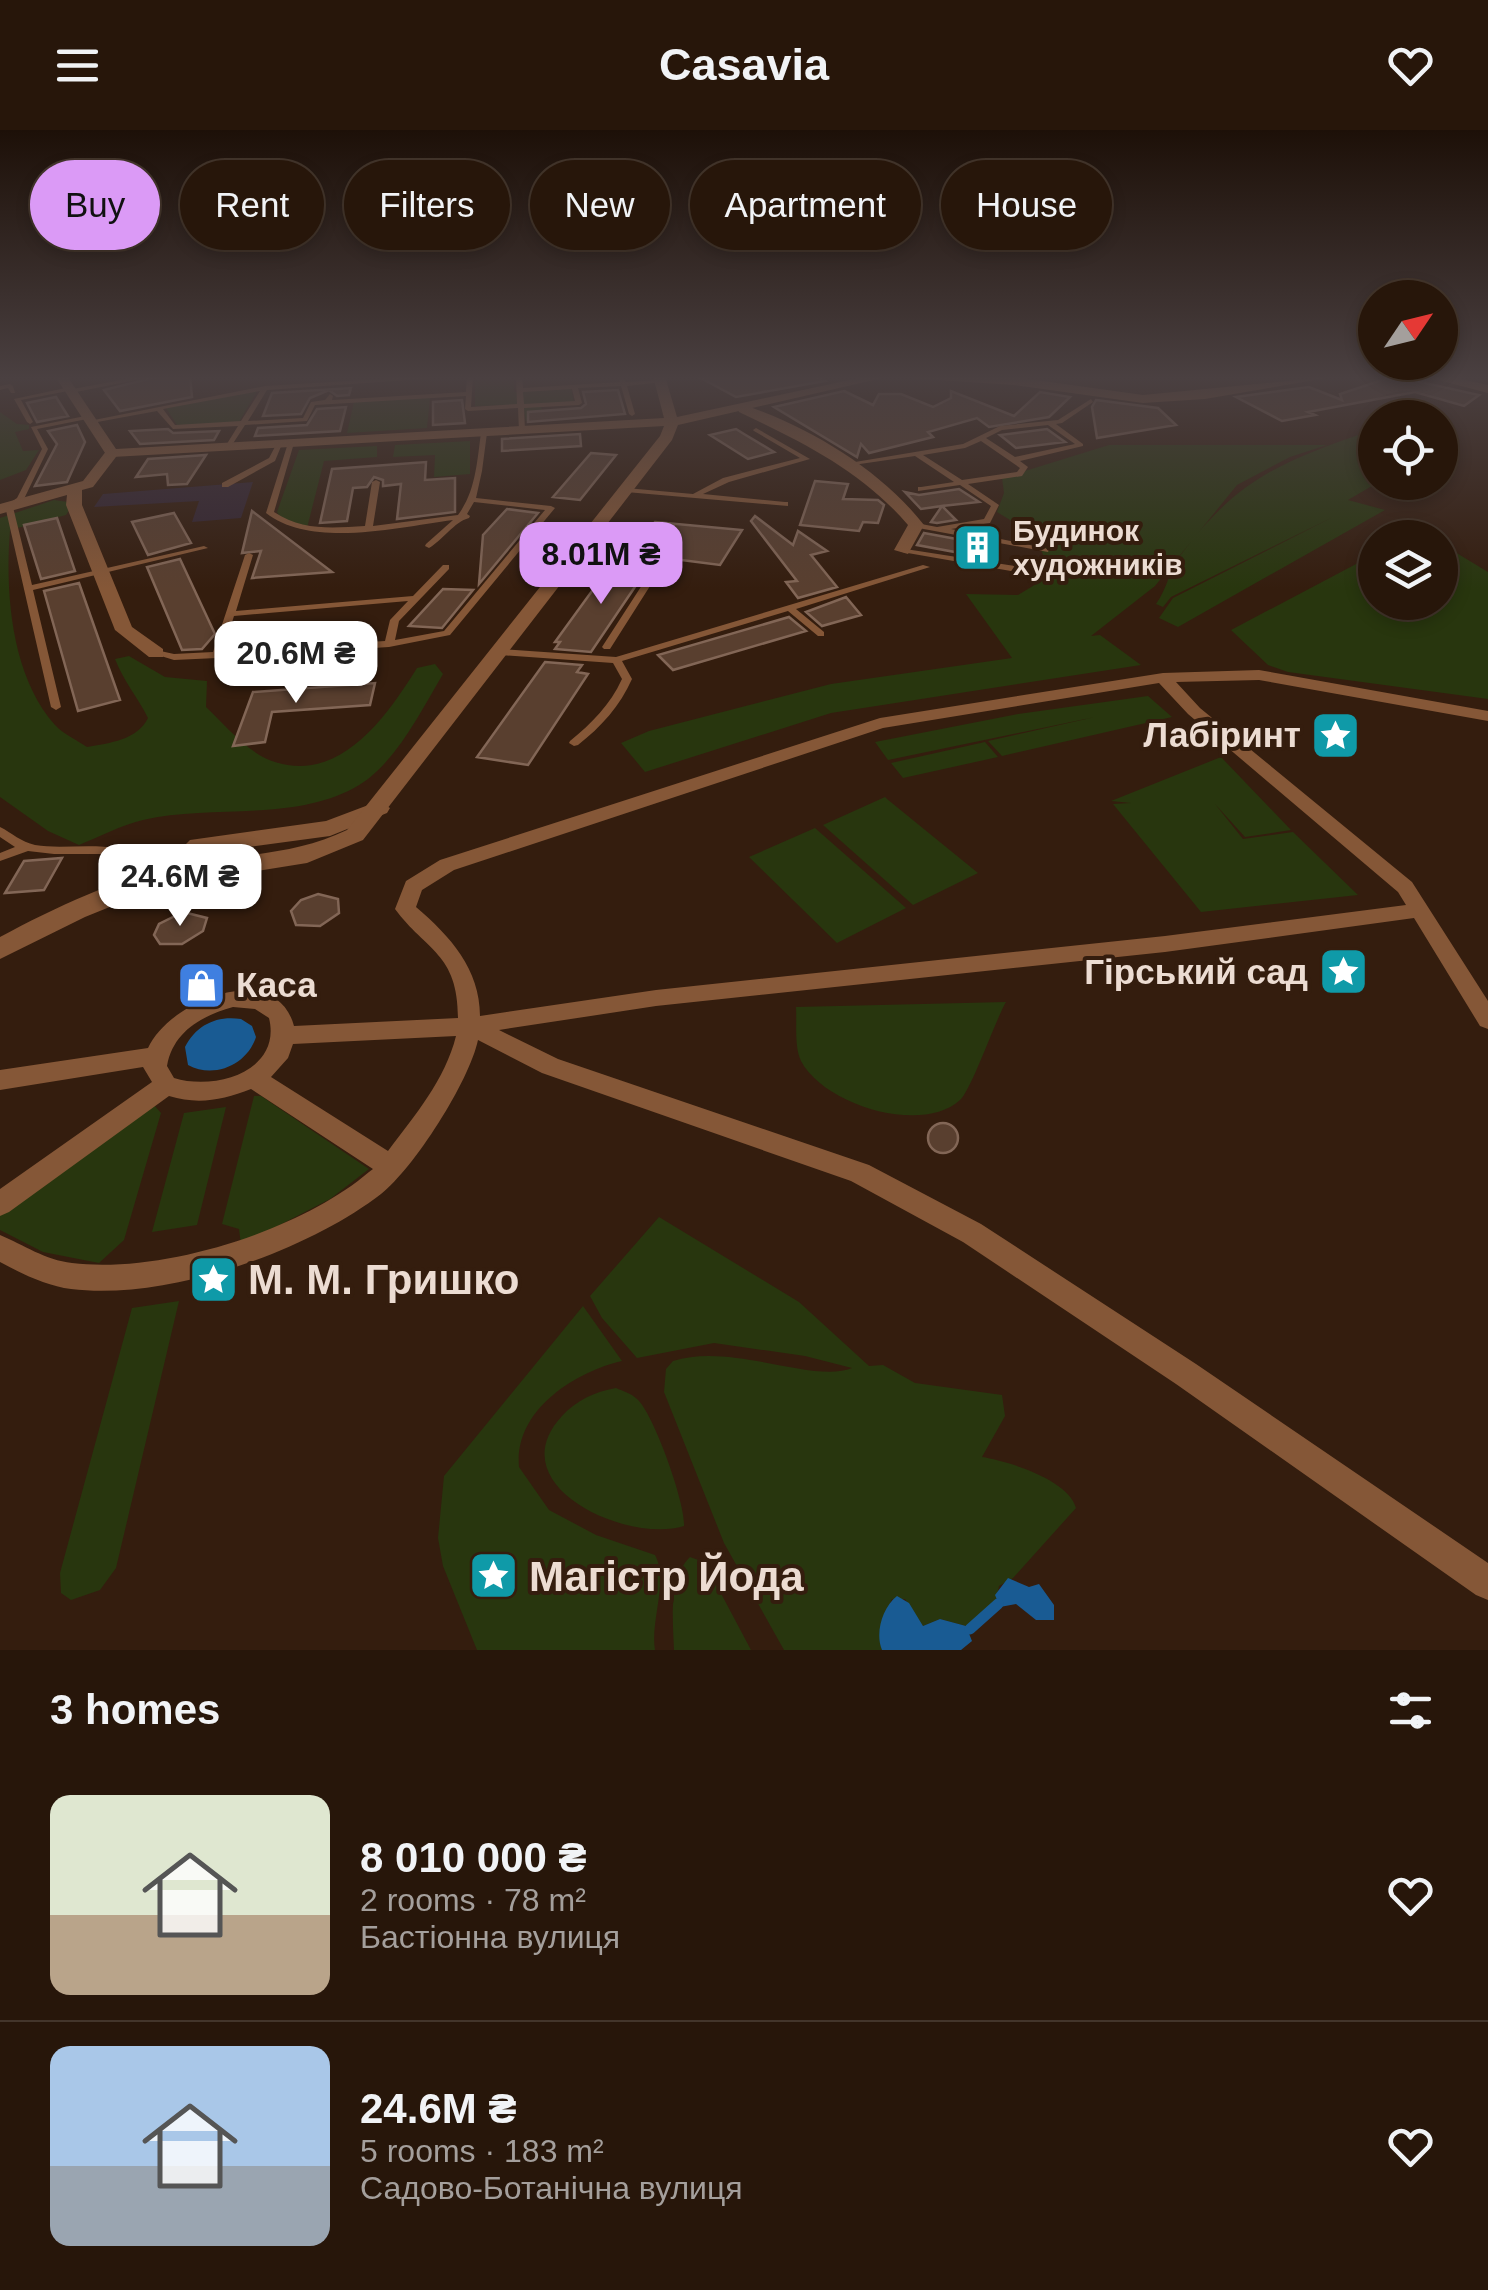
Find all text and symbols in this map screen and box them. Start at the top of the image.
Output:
icon: menu [50,38,105,93]
icon: heart [1383,38,1438,93]
text: Casavia [659,39,829,90]
chip: Buy [30,160,160,250]
chip: Rent [180,160,324,250]
chip: Filters [344,160,510,250]
chip: New [530,160,670,250]
chip: Apartment [690,160,921,250]
chip: House [941,160,1112,250]
north arrow [1358,280,1458,380]
map controls [1358,280,1458,620]
button: locate [1358,400,1458,500]
place label: Будинок художників [1013,514,1183,581]
button: layers [1358,520,1458,620]
pin: 8.01M ₴ [509,522,693,607]
building icon: Будинок художників [952,522,1004,574]
text: 8.01M ₴ [541,536,661,572]
pin: 20.6M ₴ [204,621,388,706]
text: 20.6M ₴ [236,635,356,671]
place icon: Лабіринт [1310,709,1362,761]
place label: Лабіринт [1144,715,1301,754]
pin: 24.6M ₴ [88,844,272,929]
text: 24.6M ₴ [120,858,240,894]
place icon: Гірський сад [1317,946,1369,998]
place label: Гірський сад [1084,952,1308,991]
shop icon: Каса [175,959,227,1011]
place label: Каса [236,965,317,1004]
place icon: М. М. Гришко [187,1253,239,1305]
place label: М. М. Гришко [248,1256,519,1303]
place icon: Магістр Йода [468,1550,520,1602]
place label: Магістр Йода [529,1552,804,1600]
icon: filters [1383,1683,1438,1738]
text: 3 homes [50,1686,220,1733]
text: 8 010 000 ₴ [360,1834,587,1881]
icon: home [130,1835,250,1955]
icon: heart [1383,1868,1438,1923]
text: 2 rooms · 78 m² [360,1882,586,1918]
text: Бастіонна вулиця [360,1919,620,1955]
text: 24.6M ₴ [360,2085,516,2132]
icon: home [130,2086,250,2206]
icon: heart [1383,2119,1438,2174]
text: 5 rooms · 183 m² [360,2133,604,2169]
text: Садово-Ботанічна вулиця [360,2170,743,2206]

